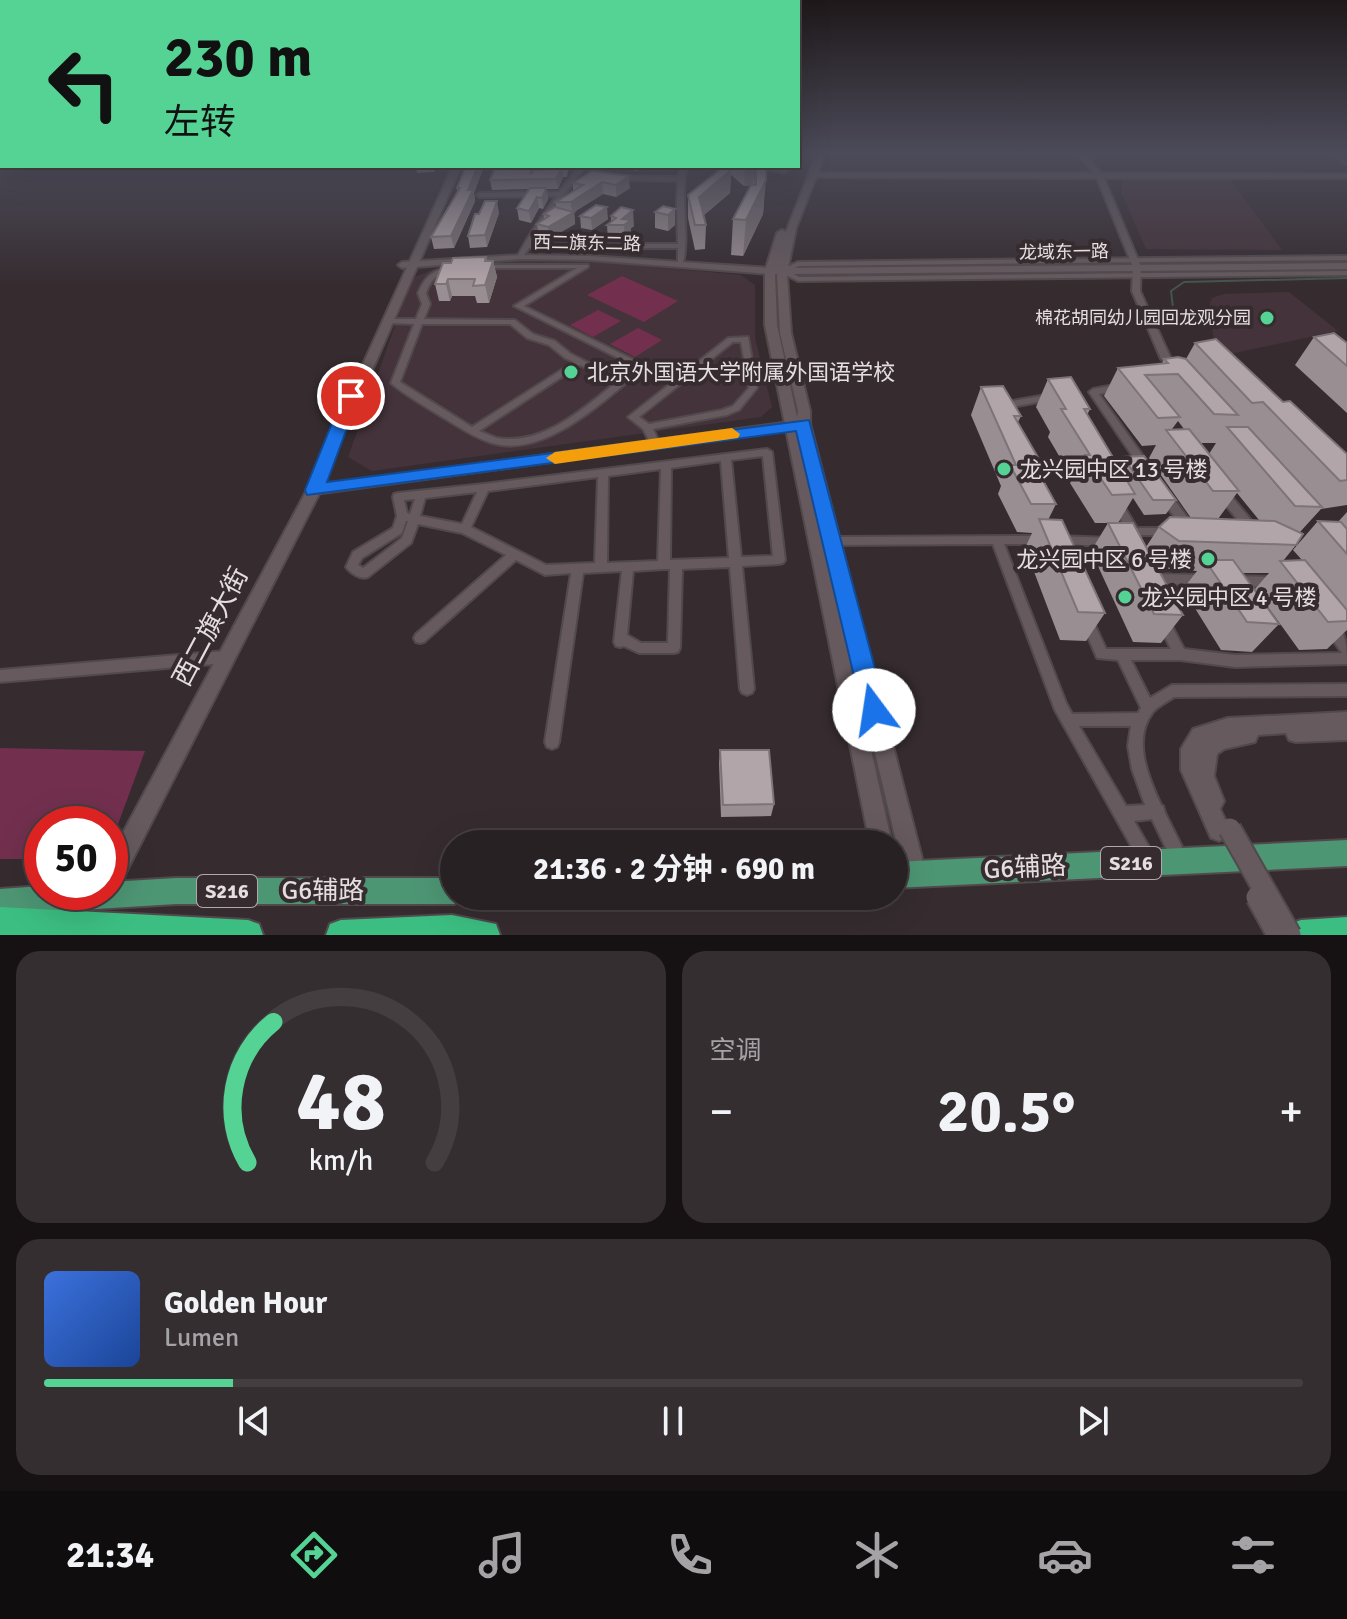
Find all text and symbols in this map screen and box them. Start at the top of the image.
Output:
text: 230 m [164,23,312,92]
icon: left [32,32,136,136]
text: 左转 [164,100,236,145]
street label: 西二旗东二路 [533,231,641,255]
street label: 龙域东一路 [1019,240,1109,264]
place label: 棉花胡同幼儿园回龙观分园 [1035,307,1251,329]
marker: 棉花胡同幼儿园回龙观分园 [1258,309,1276,327]
place label: 北京外国语大学附属外国语学校 [587,359,895,386]
pin [317,362,385,430]
marker: 北京外国语大学附属外国语学校 [562,363,580,381]
icon: arrive [329,374,373,418]
place label: 龙兴园中区 13 号楼 [1020,456,1207,483]
marker: 龙兴园中区 13 号楼 [995,460,1013,478]
place label: 龙兴园中区 6 号楼 [1016,546,1192,573]
marker: 龙兴园中区 6 号楼 [1199,550,1217,568]
street label: 西二旗大街 [166,562,256,692]
place label: 龙兴园中区 4 号楼 [1141,584,1317,611]
marker: 龙兴园中区 4 号楼 [1116,588,1134,606]
position arrow [832,668,916,752]
speed limit sign: 50 [24,806,128,910]
road number: S216 [1101,847,1161,879]
street label: G6辅路 [983,850,1067,886]
text: 21:36 · 2 分钟 · 690 m [533,851,815,888]
road number: S216 [197,875,257,907]
street label: G6辅路 [282,875,364,907]
text: 空调 [710,1035,762,1067]
text: 48 [296,1051,386,1153]
text: 20.5° [937,1075,1075,1149]
text: − [710,1085,733,1139]
text: + [1279,1085,1303,1139]
text: km/h [308,1143,373,1178]
text: Golden Hour [164,1285,327,1322]
text: Lumen [164,1322,239,1354]
icon: previous [232,1399,276,1443]
icon: pause [651,1399,695,1443]
icon: next [1071,1399,1115,1443]
icon: directions [286,1527,342,1583]
icon: music [474,1527,530,1583]
icon: phone [662,1527,718,1583]
icon: climate [849,1527,905,1583]
icon: car [1037,1527,1093,1583]
icon: filters [1225,1527,1281,1583]
text: 21:34 [66,1533,154,1578]

